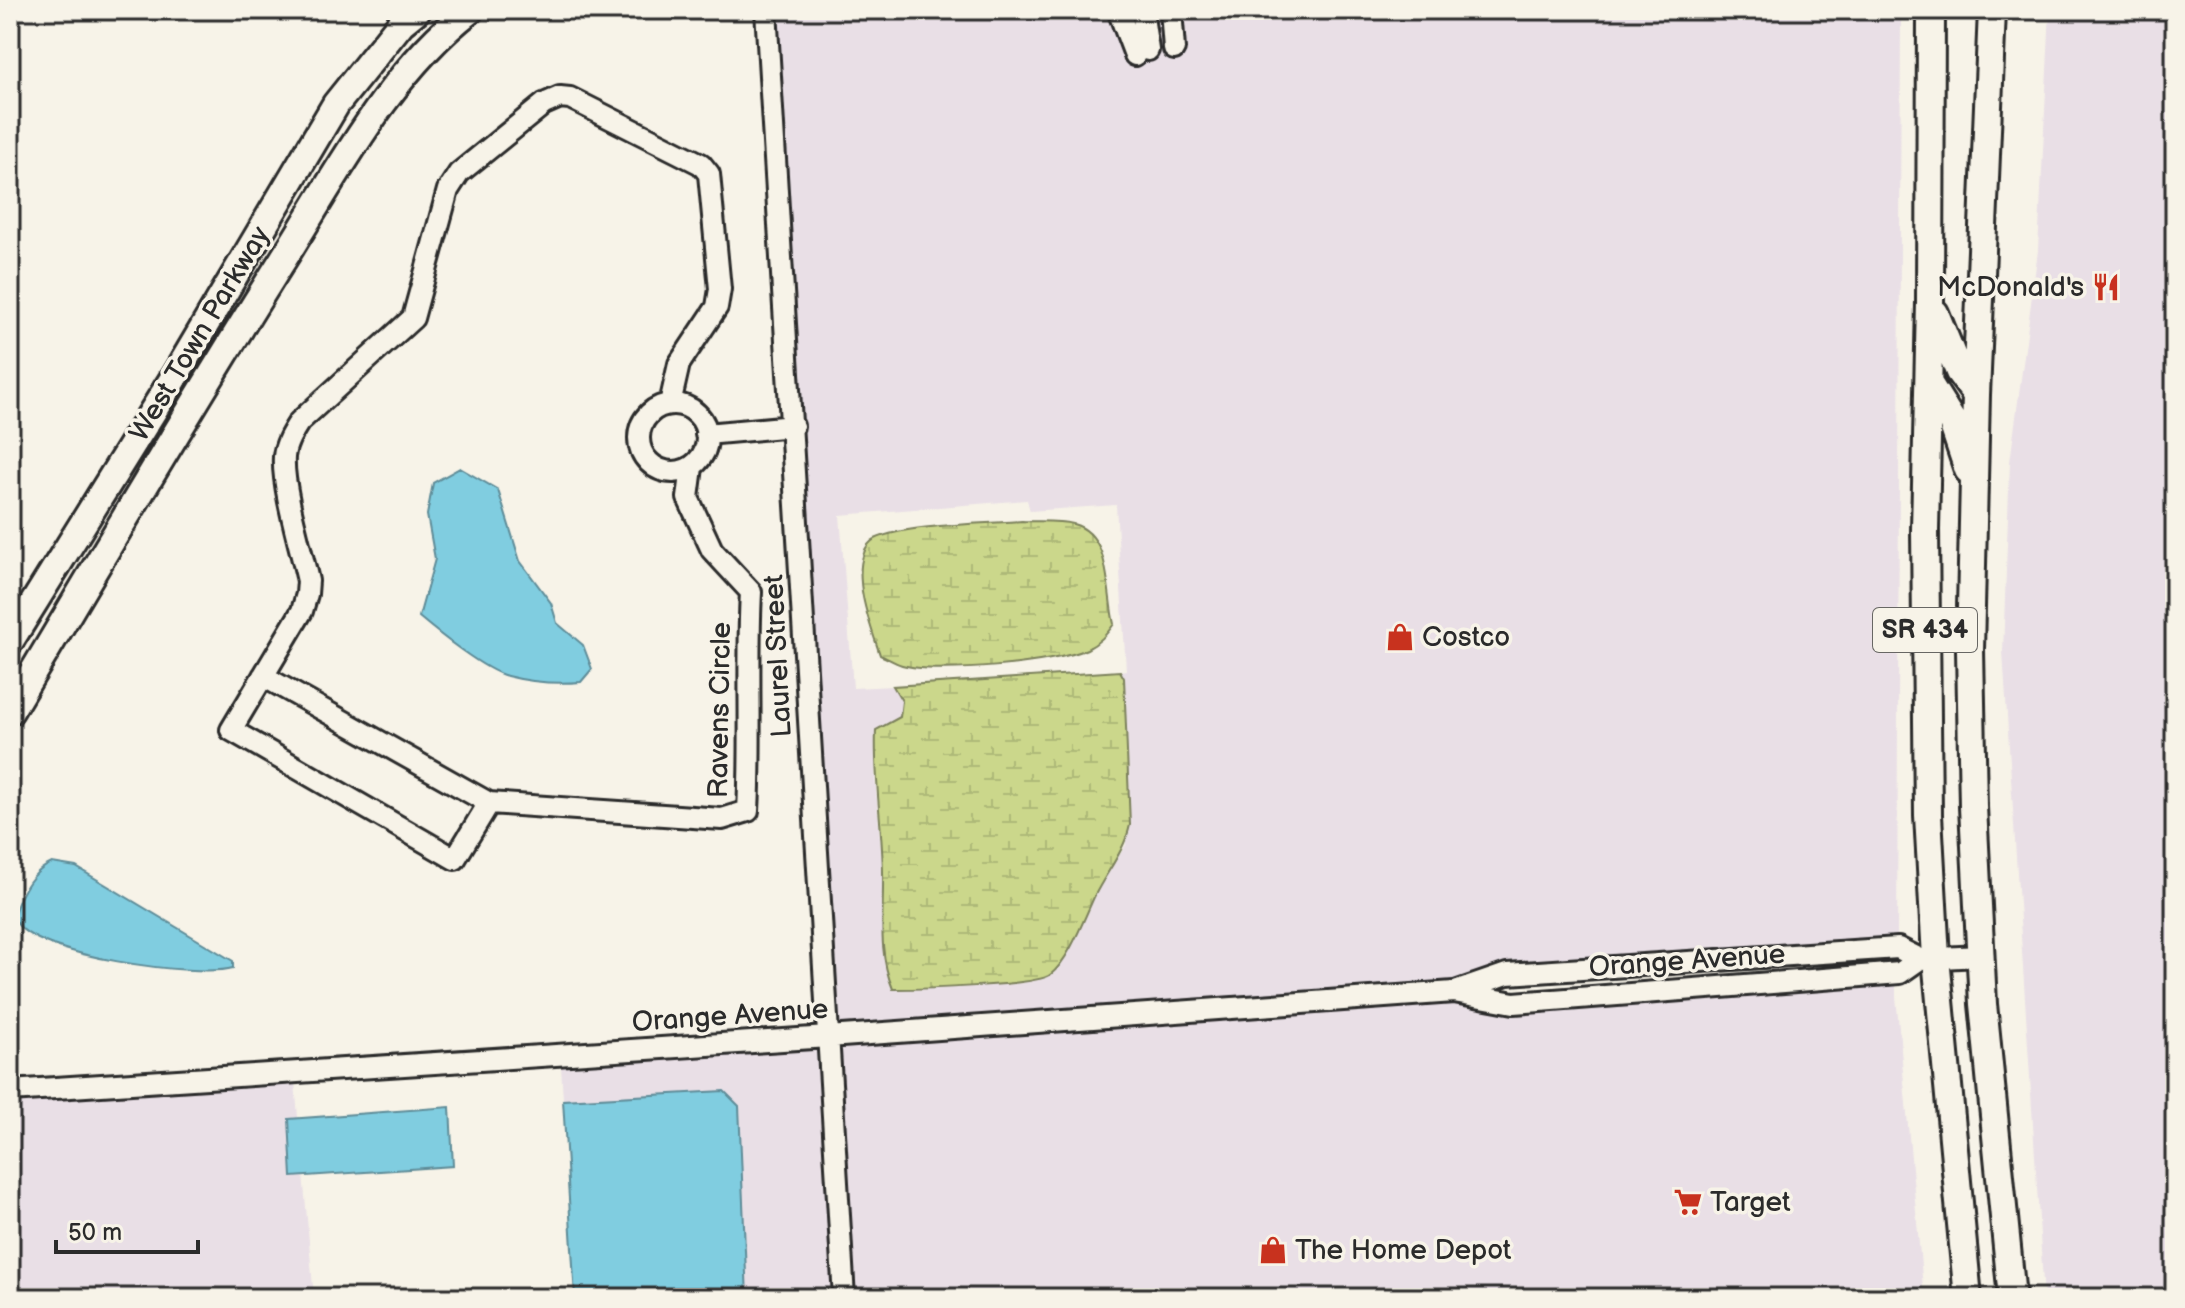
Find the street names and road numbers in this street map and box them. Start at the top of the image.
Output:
street label: West Town Parkway [123,220,277,447]
street label: Laurel Street [757,573,799,738]
road number: SR 434 [1873,608,1977,652]
street label: Ravens Circle [702,622,738,798]
street label: Orange Avenue [1588,938,1786,984]
street label: Orange Avenue [631,993,829,1039]

